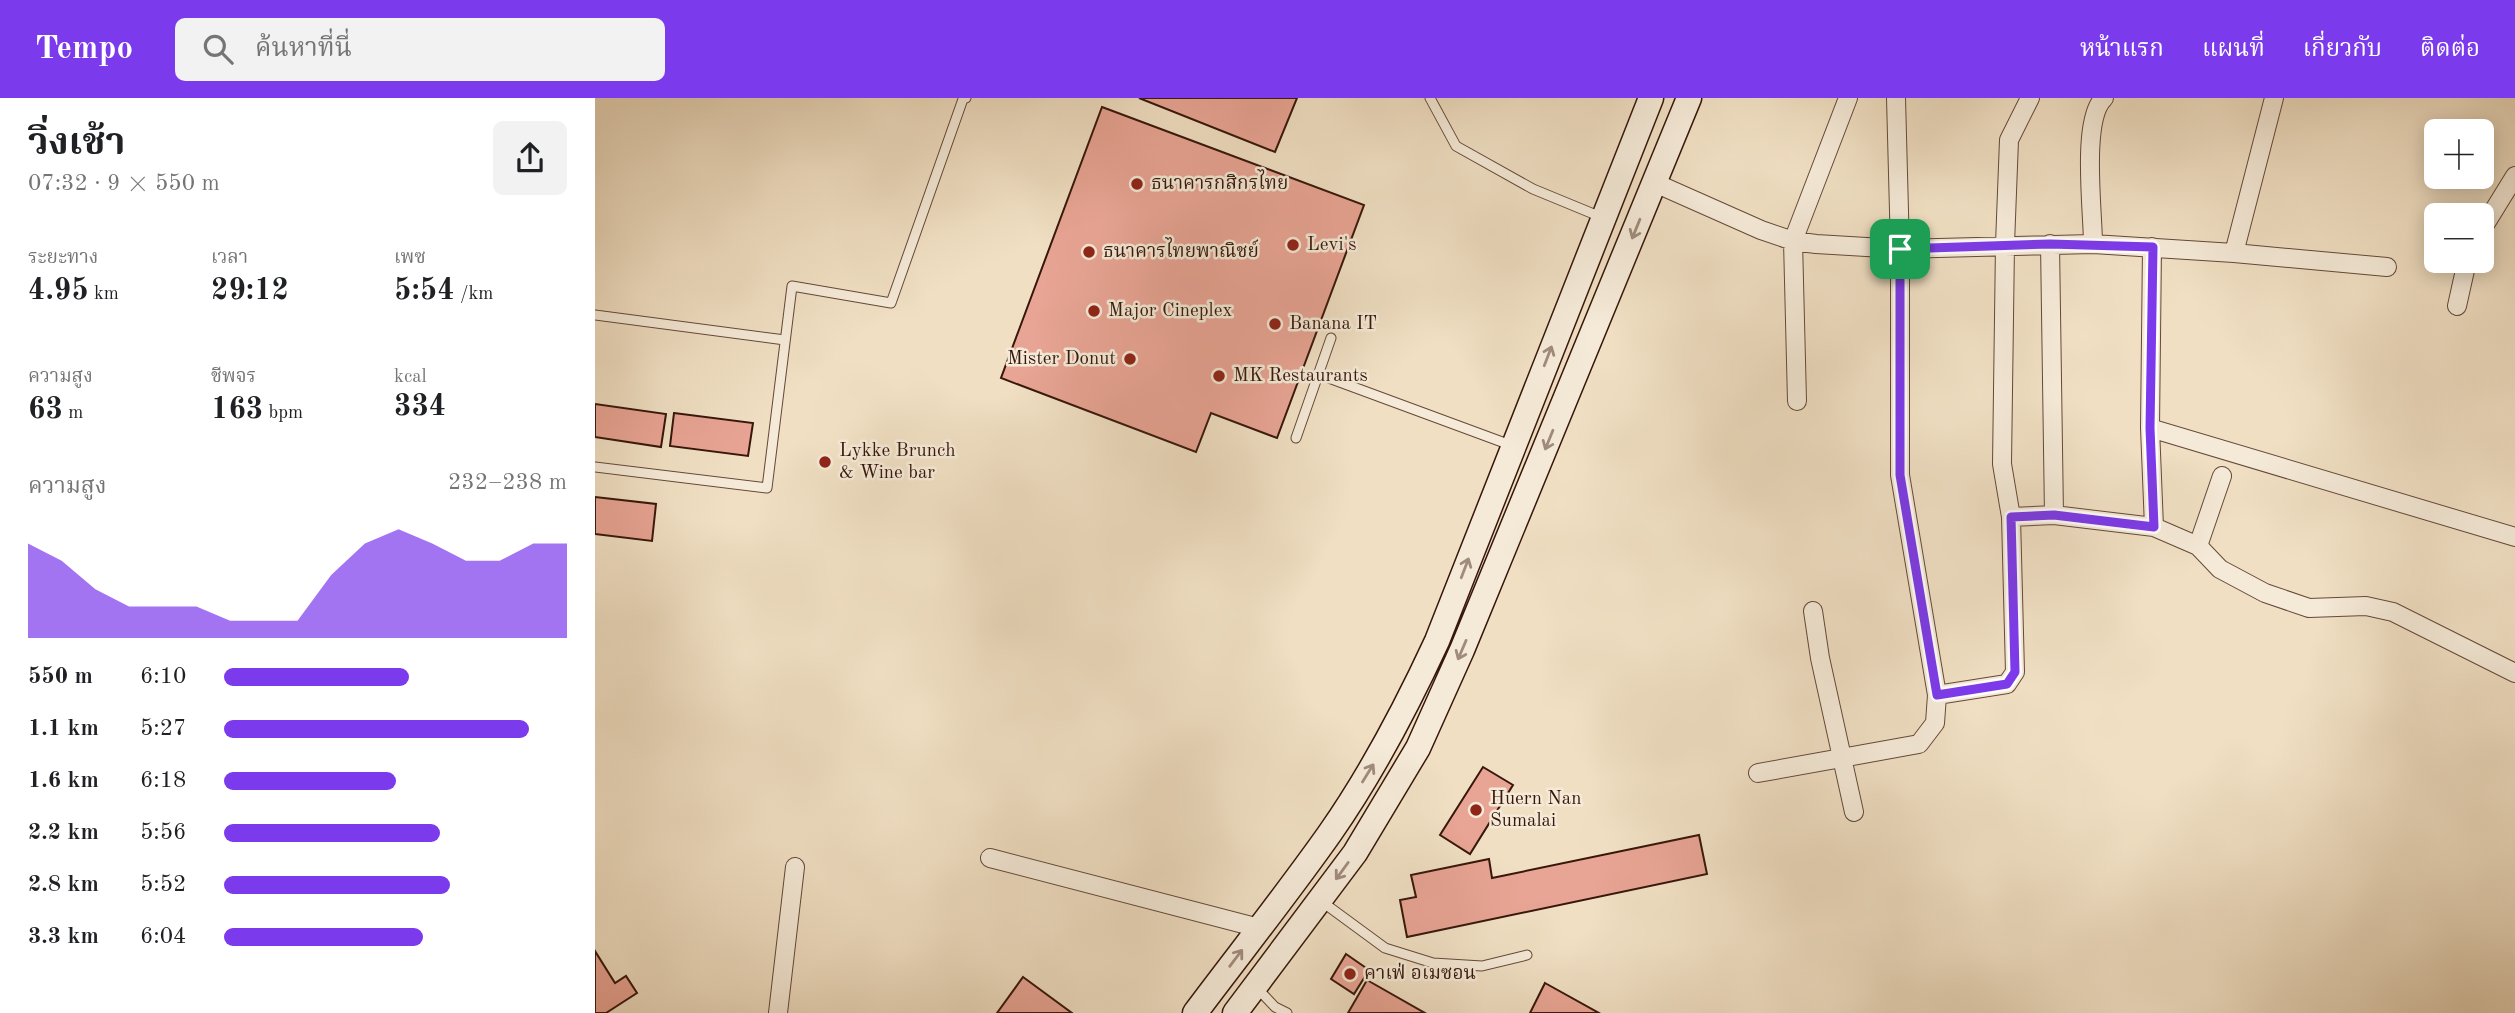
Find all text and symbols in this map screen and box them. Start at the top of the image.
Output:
search box [175,18,665,81]
icon: search [199,30,237,68]
text: Tempo [35,33,133,66]
text: ค้นหาที่นี่ [255,36,352,62]
text: หน้าแรก [2080,38,2164,62]
text: แผนที่ [2202,38,2265,62]
text: เกี่ยวกับ [2303,38,2382,62]
text: ติดต่อ [2420,38,2480,62]
map controls [2424,119,2494,273]
button: + [2424,119,2494,189]
button: share [493,121,567,195]
text: วิ่งเช้า [28,125,125,163]
place label: ธนาคารกสิกรไทย [1151,169,1288,194]
text: 07:32 · 9 × 550 m [28,172,220,195]
marker: ธนาคารกสิกรไทย [1129,176,1145,192]
button: − [2424,203,2494,273]
one-way arrow [1628,218,1641,240]
pin [1870,219,1930,279]
icon: arrive [1881,230,1919,268]
place label: Levi's [1307,236,1356,255]
place label: ธนาคารไทยพาณิชย์ [1103,237,1259,262]
marker: Levi's [1285,237,1301,253]
marker: ธนาคารไทยพาณิชย์ [1081,244,1097,260]
text: ระยะทาง [28,249,98,268]
text: เวลา [211,249,248,268]
text: เพซ [394,249,426,268]
text: 4.95 [28,276,89,306]
text: 29:12 [211,276,289,306]
text: 5:54 [394,276,455,306]
text: km [89,285,119,304]
text: /km [455,285,493,304]
place label: Major Cineplex [1108,302,1232,321]
marker: Major Cineplex [1086,303,1102,319]
place label: Banana IT [1289,315,1377,334]
marker: Banana IT [1267,316,1283,332]
one-way arrow [1543,346,1556,368]
place label: Mister Donut [1007,350,1116,369]
marker: Mister Donut [1122,351,1138,367]
place label: MK Restaurants [1233,367,1368,386]
text: ความสูง [28,368,93,387]
text: ชีพจร [211,368,256,387]
text: kcal [394,368,427,387]
marker: MK Restaurants [1211,368,1227,384]
text: 334 [394,392,446,422]
text: 63 [28,395,63,425]
text: 163 [211,395,263,425]
text: m [63,404,83,423]
text: bpm [263,404,303,423]
one-way arrow [1541,428,1554,450]
place label: Lykke Brunch & Wine bar [839,442,956,483]
marker: Lykke Brunch & Wine bar [817,454,833,470]
text: 232–238 m [448,471,567,494]
text: ความสูง [28,475,106,498]
one-way arrow [1460,558,1473,579]
one-way arrow [1455,639,1468,660]
text: 550 m [28,665,93,688]
text: 6:10 [140,665,186,688]
text: 1.1 km [28,717,99,740]
text: 5:27 [140,717,186,740]
one-way arrow [1360,764,1375,783]
text: 1.6 km [28,769,99,792]
text: 6:18 [140,769,186,792]
place label: Huern Nan Sumalai [1490,790,1582,831]
marker: Huern Nan Sumalai [1468,802,1484,818]
text: 2.2 km [28,821,99,844]
text: 5:56 [140,821,186,844]
one-way arrow [1335,861,1349,880]
text: 2.8 km [28,873,99,896]
text: 5:52 [140,873,186,896]
text: 3.3 km [28,925,99,948]
text: 6:04 [140,925,186,948]
one-way arrow [1229,950,1244,968]
place label: คาเฟ่ อเมซอน [1364,962,1476,984]
marker: คาเฟ่ อเมซอน [1342,966,1358,982]

